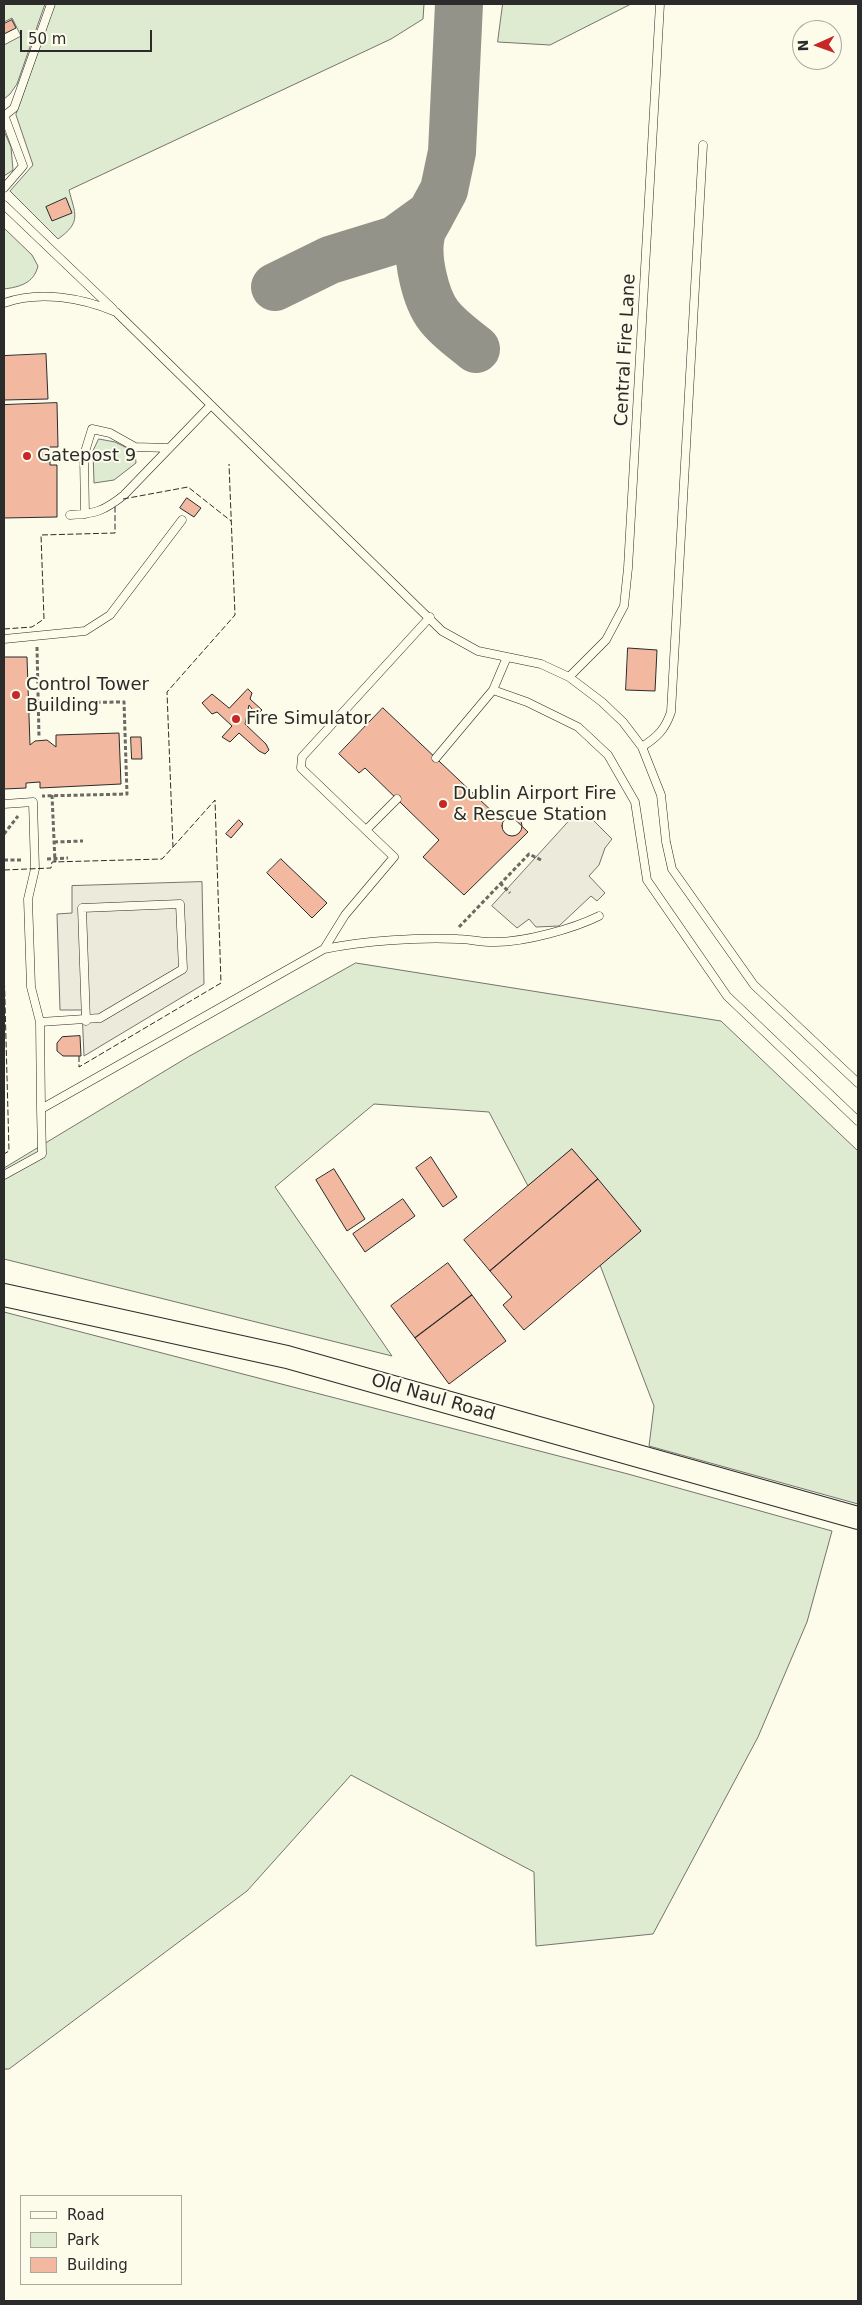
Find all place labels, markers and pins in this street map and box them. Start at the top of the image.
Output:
place label: Gatepost 9 [37,445,136,467]
marker: Gatepost 9 [21,450,33,462]
place label: Control Tower Building [26,674,149,716]
marker: Control Tower Building [10,689,22,701]
place label: Fire Simulator [246,708,371,730]
marker: Fire Simulator [230,713,242,725]
place label: Dublin Airport Fire & Rescue Station [453,783,616,826]
marker: Dublin Airport Fire & Rescue Station [437,798,449,810]

